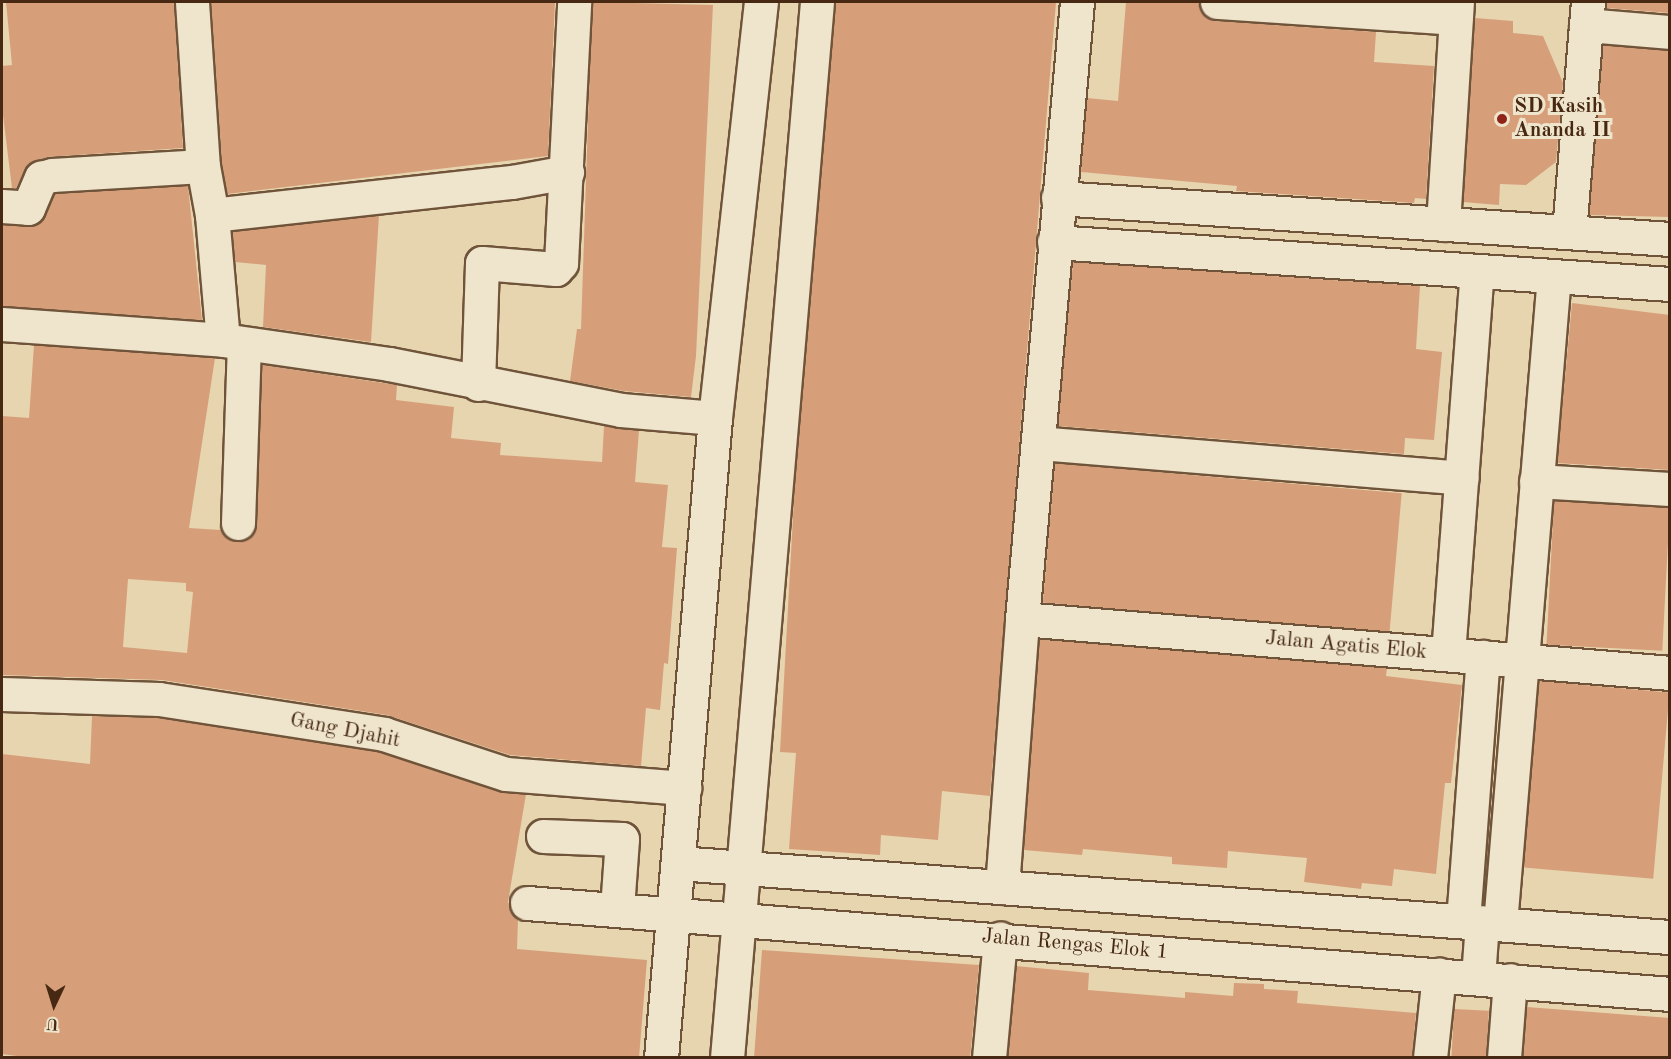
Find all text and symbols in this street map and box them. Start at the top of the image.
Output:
place label: SD Kasih Ananda II [1514,94,1610,144]
marker: SD Kasih Ananda II [1495,112,1509,126]
street label: Jalan Agatis Elok [1264,626,1428,666]
street label: Gang Djahit [288,708,402,754]
street label: Jalan Rengas Elok 1 [981,924,1169,966]
north arrow [24,975,84,1035]
text: U [46,1015,60,1031]

